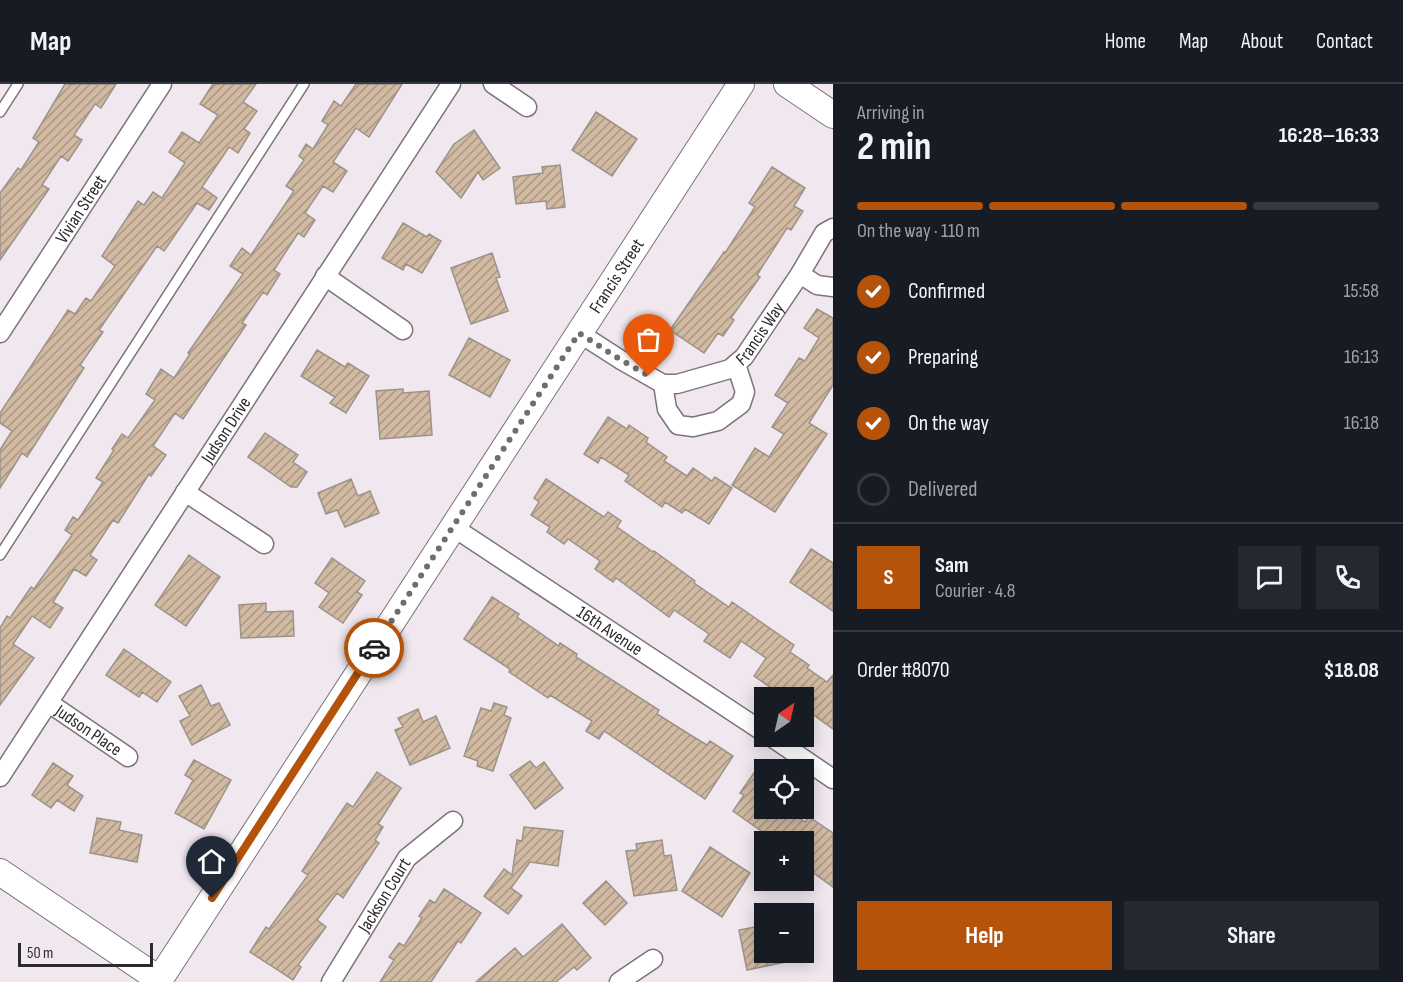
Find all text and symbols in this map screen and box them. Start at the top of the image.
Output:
text: Map [30,25,71,58]
text: Home [1105,29,1146,54]
text: Map [1179,29,1208,54]
text: About [1241,29,1283,54]
text: Contact [1316,29,1373,54]
text: Arriving in [857,101,925,125]
text: 16:28–16:33 [1279,122,1379,149]
text: 2 min [857,124,931,171]
street label: Vivian Street [51,171,111,247]
text: On the way · 110 m [857,219,980,243]
street label: Francis Street [585,235,649,317]
icon: check [857,275,890,308]
text: Confirmed [908,278,985,305]
text: 15:58 [1343,279,1379,303]
street label: Francis Way [732,298,789,370]
pin [623,314,674,376]
icon: bag [632,323,665,356]
icon: check [857,341,890,374]
text: Preparing [908,344,978,371]
text: 16:13 [1344,345,1379,369]
street label: Judson Drive [197,393,255,468]
icon: check [857,407,890,440]
text: On the way [908,410,989,437]
text: 16:18 [1344,411,1379,435]
text: Delivered [908,476,977,503]
button: chat [1238,546,1301,609]
button: phone [1316,546,1379,609]
text: Sam [935,552,969,579]
text: S [884,564,893,591]
text: Courier · 4.8 [935,579,1016,603]
street label: 16th Avenue [573,602,646,660]
courier [344,618,404,678]
icon: car [358,632,391,665]
text: Order #8070 [857,657,950,684]
text: $18.08 [1323,657,1379,684]
north arrow [754,687,814,747]
map controls [754,687,814,963]
street label: Judson Place [50,700,125,760]
button: locate [754,759,814,819]
button: + [754,831,814,891]
pin [186,836,237,898]
icon: home [195,845,228,878]
street label: Jackson Court [353,854,416,937]
button: Help [857,901,1112,970]
button: Share [1124,901,1379,970]
button: − [754,903,814,963]
scale bar [18,940,153,968]
text: 50 m [27,944,53,963]

